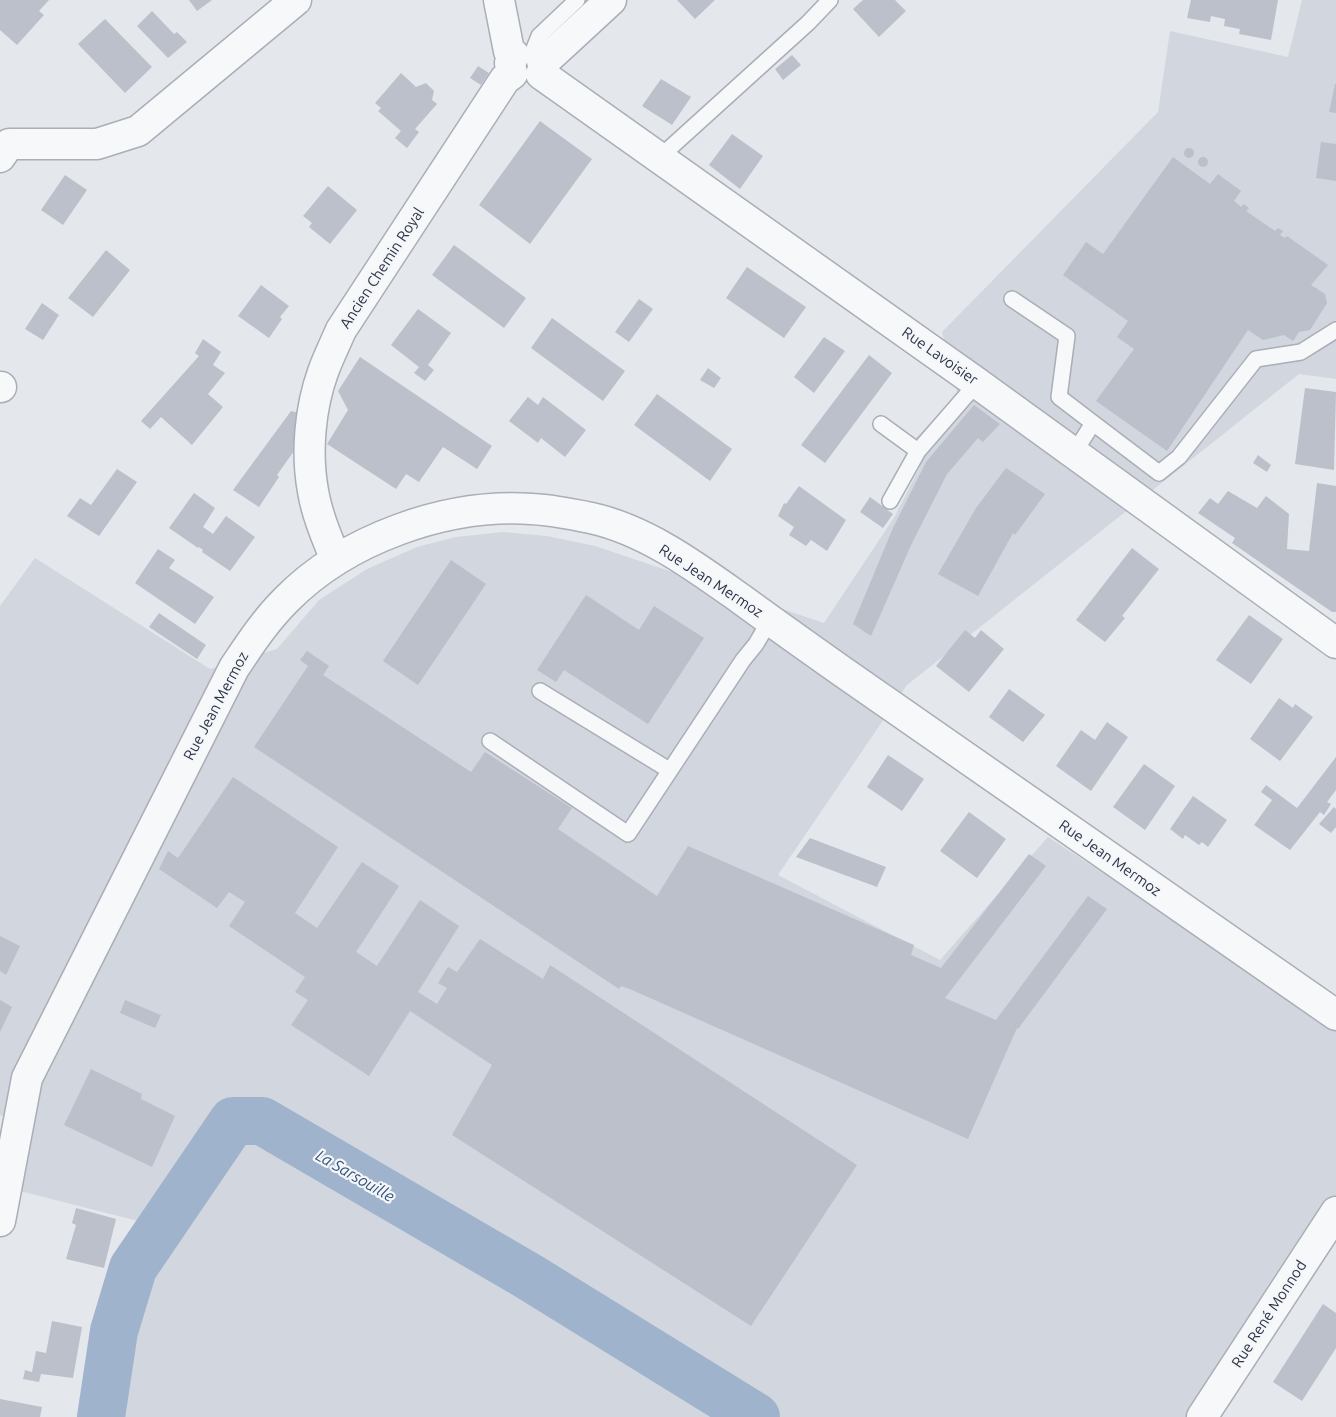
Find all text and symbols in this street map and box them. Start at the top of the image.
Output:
street label: Ancien Chemin Royal [336,204,428,332]
street label: Rue Lavoisier [898,323,982,389]
street label: Rue Jean Mermoz [656,541,766,621]
street label: Rue Jean Mermoz [180,649,252,763]
street label: Rue Jean Mermoz [1055,816,1165,900]
water label: La Sarsouille [312,1146,398,1206]
street label: Rue René Monnod [1228,1257,1310,1371]

